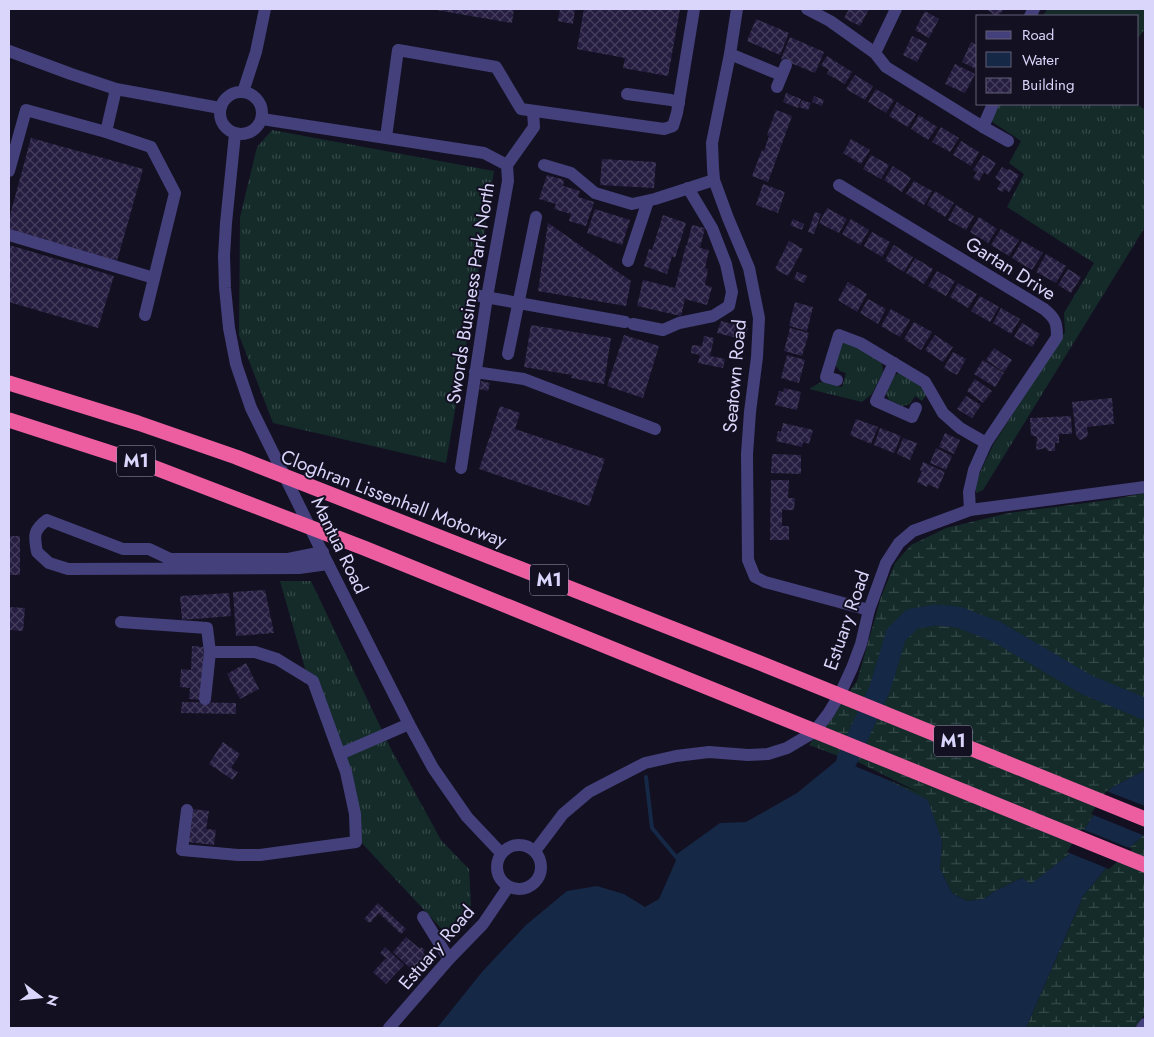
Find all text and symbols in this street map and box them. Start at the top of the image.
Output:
legend [976,15,1139,105]
text: Road [1022,24,1054,46]
text: Water [1022,49,1060,71]
text: Building [1022,74,1074,96]
street label: Swords Business Park North [440,180,501,406]
street label: Gartan Drive [960,230,1061,307]
street label: Seatown Road [716,318,753,434]
street label: Cloghran Lissenhall Motorway [277,443,511,554]
road number: M1 [117,446,155,476]
street label: Mantua Road [304,492,375,598]
road number: M1 [530,564,568,596]
street label: Estuary Road [817,567,876,674]
road number: M1 [934,726,972,756]
street label: Estuary Road [392,899,481,995]
north arrow [15,972,65,1022]
text: N [41,992,64,1009]

